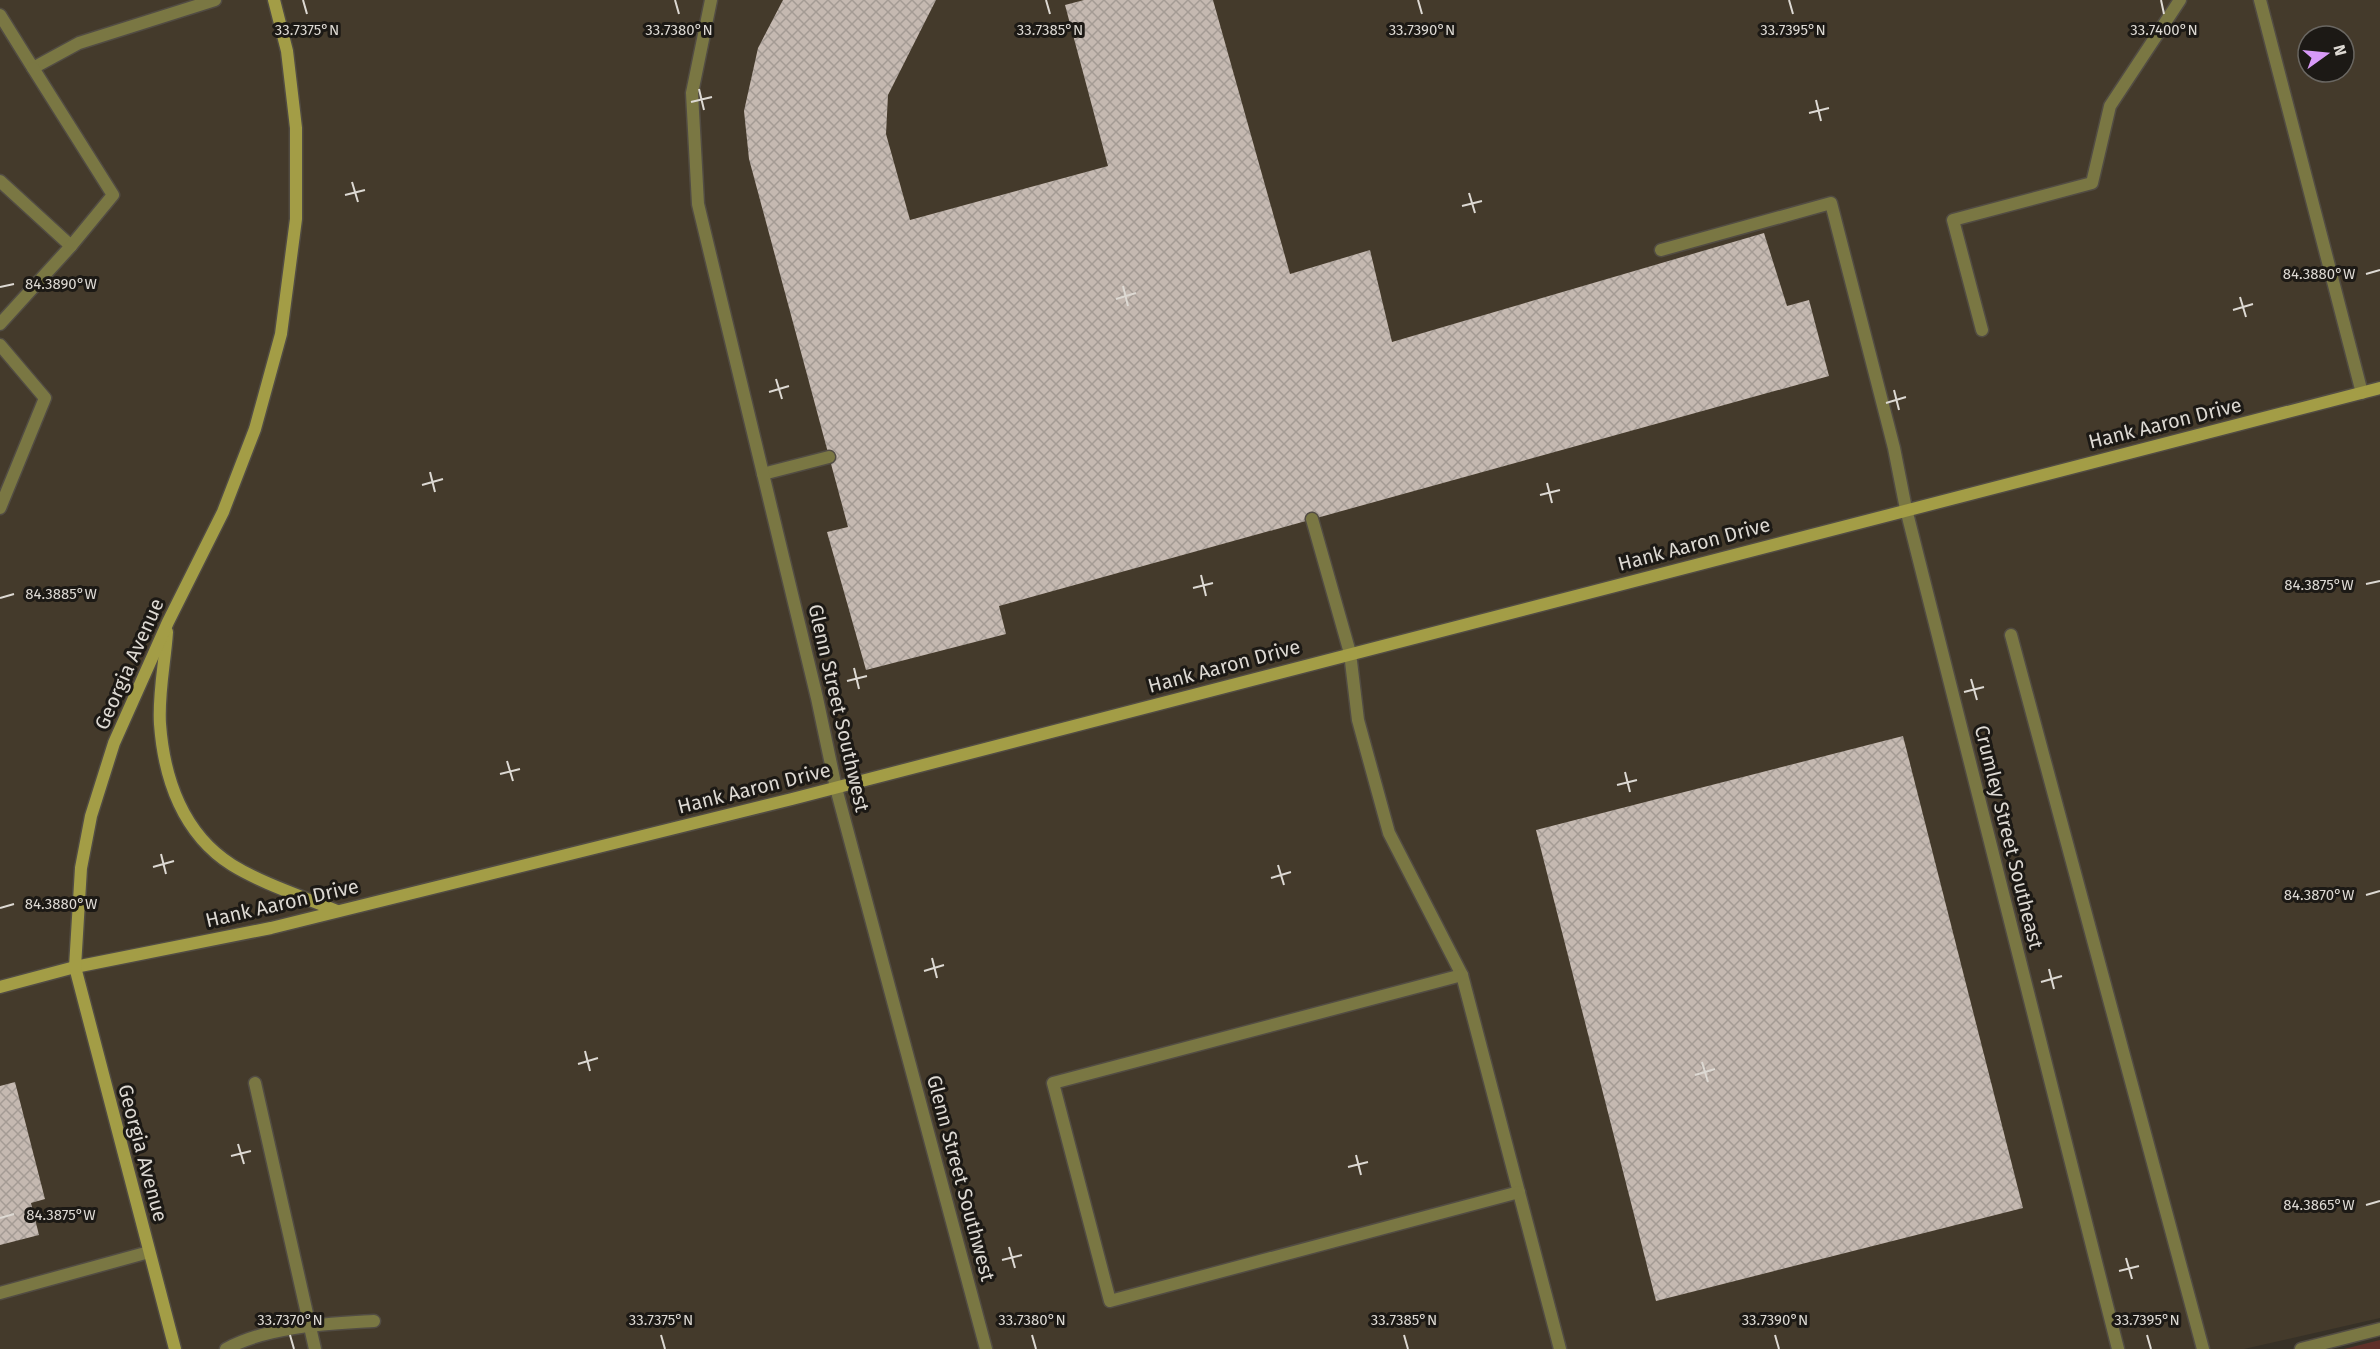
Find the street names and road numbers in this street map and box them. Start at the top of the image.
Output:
street label: Hank Aaron Drive [2086,392,2244,454]
street label: Hank Aaron Drive [1615,512,1773,576]
street label: Georgia Avenue [89,595,169,733]
street label: Glenn Street Southwest [803,602,875,815]
street label: Hank Aaron Drive [1145,634,1303,698]
street label: Crumley Street Southeast [1970,723,2049,952]
street label: Hank Aaron Drive [675,757,833,819]
street label: Hank Aaron Drive [203,874,361,932]
street label: Glenn Street Southwest [922,1072,1000,1285]
street label: Georgia Avenue [113,1082,173,1224]

